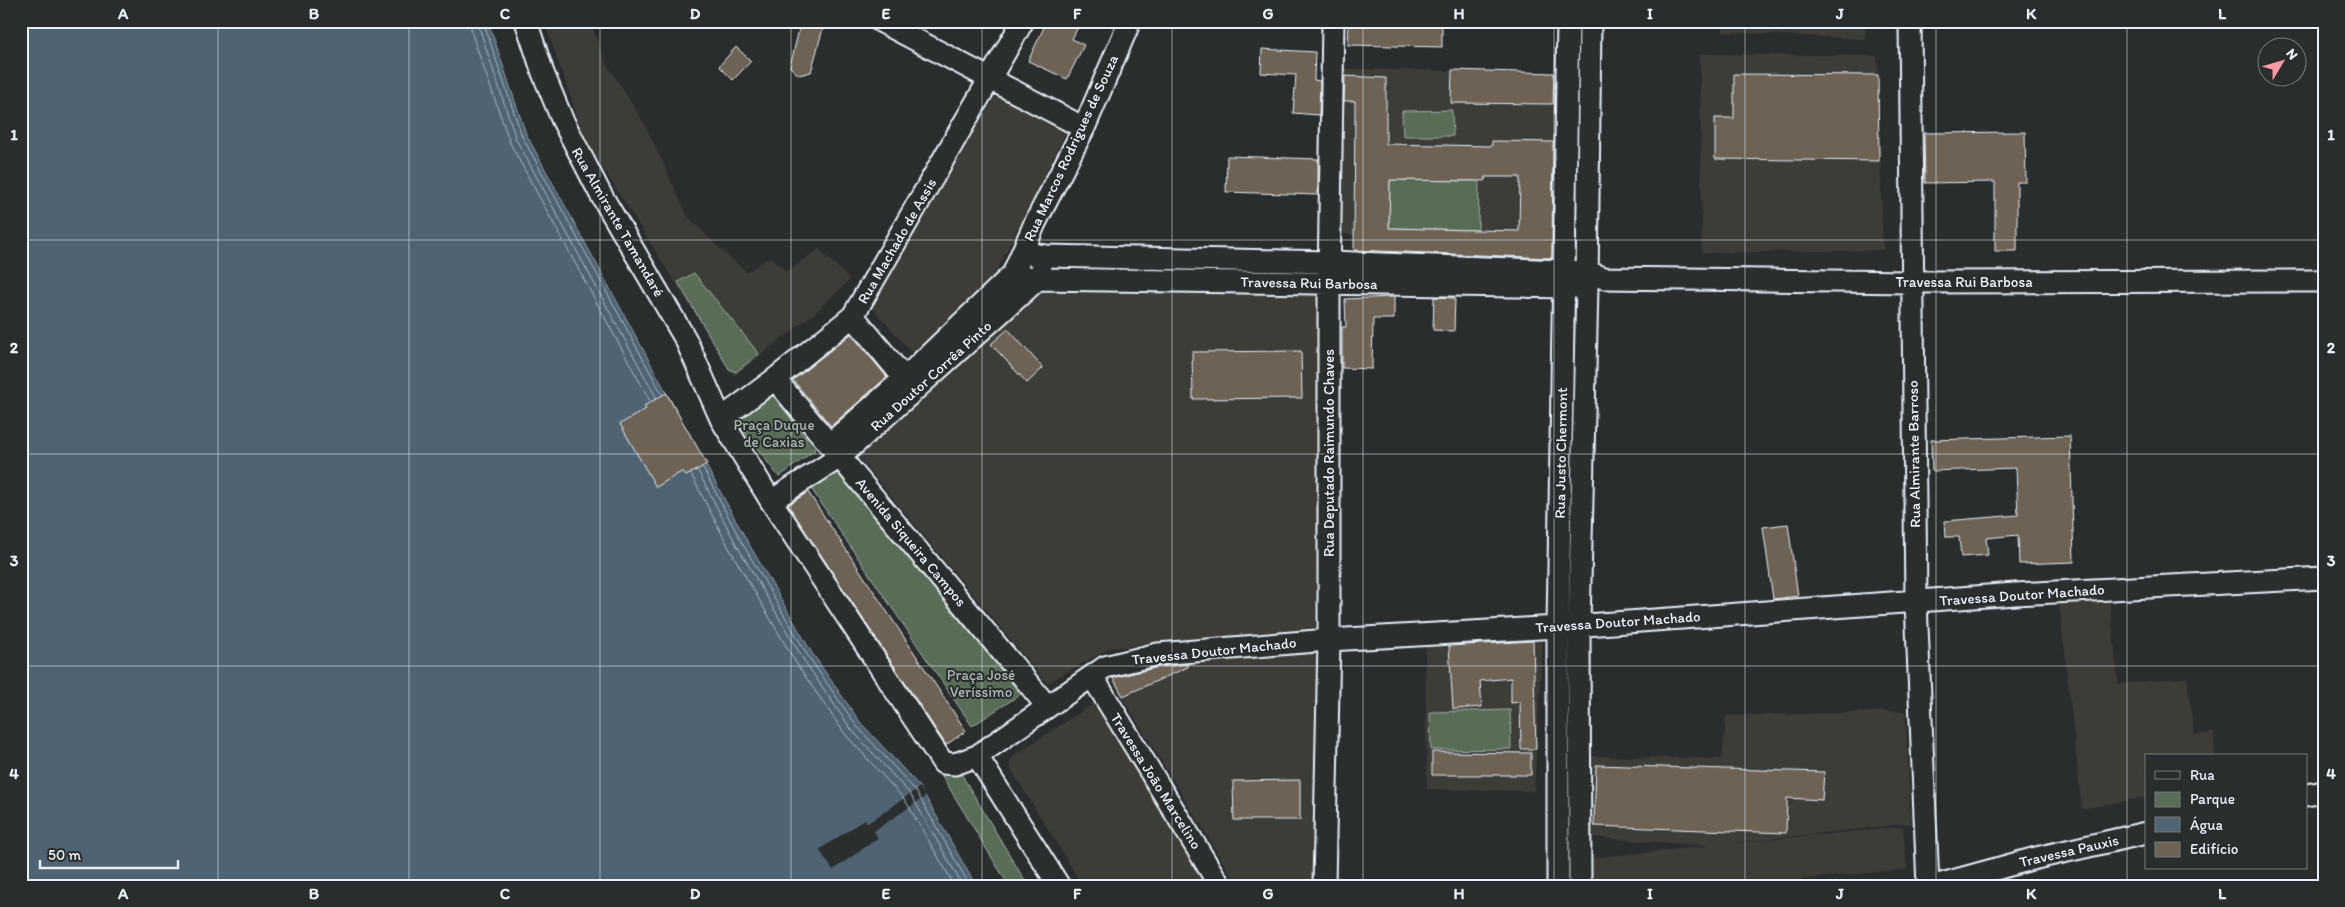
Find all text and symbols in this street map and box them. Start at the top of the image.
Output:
text: A [117,4,129,23]
text: B [309,4,320,23]
text: C [500,4,511,23]
text: D [690,4,701,23]
text: E [882,4,891,23]
text: F [1073,4,1082,23]
text: G [1262,4,1274,23]
text: H [1453,4,1465,23]
text: I [1647,4,1653,23]
text: J [1835,4,1844,23]
text: K [2026,4,2037,23]
text: L [2218,4,2227,23]
north arrow [2258,38,2308,88]
text: N [2282,45,2301,63]
street label: Rua Marcos Rodrigues de Souza [1020,52,1122,244]
text: 1 [10,125,18,144]
text: 1 [2327,125,2335,144]
street label: Rua Almirante Tamandaré [568,144,668,300]
street label: Rua Machado de Assis [854,175,940,307]
street label: Travessa Rui Barbosa [1240,273,1378,293]
street label: Travessa Rui Barbosa [1895,273,2033,291]
street label: Rua Doutor Corrêa Pinto [867,317,995,435]
text: 2 [10,338,19,357]
text: 2 [2327,338,2336,357]
street label: Rua Deputado Raimundo Chaves [1320,349,1338,557]
street label: Rua Almirante Barroso [1904,380,1924,528]
street label: Rua Justo Chermont [1551,387,1571,519]
park label: Praça Duque de Caxias [733,416,815,451]
street label: Avenida Siqueira Campos [852,474,970,610]
text: 3 [10,551,19,570]
text: 3 [2327,551,2336,570]
street label: Travessa Doutor Machado [1939,580,2105,610]
street label: Travessa Doutor Machado [1535,607,1701,637]
street label: Travessa Doutor Machado [1131,633,1297,669]
park label: Praça José Veríssimo [947,666,1015,701]
street label: Travessa João Marcelino [1107,710,1205,852]
legend [2145,754,2308,870]
text: 4 [9,764,19,783]
text: 4 [2326,764,2336,783]
text: Rua [2190,766,2215,784]
text: Parque [2190,790,2235,808]
text: Água [2190,816,2224,834]
street label: Travessa Pauxis [2018,831,2121,871]
scale bar [40,837,178,869]
text: Edifício [2190,840,2238,858]
text: 50 m [48,846,81,864]
text: A [117,884,129,903]
text: B [309,884,320,903]
text: C [500,884,511,903]
text: D [690,884,701,903]
text: E [882,884,891,903]
text: F [1073,884,1082,903]
text: G [1262,884,1274,903]
text: H [1453,884,1465,903]
text: I [1647,884,1653,903]
text: J [1835,884,1844,903]
text: K [2026,884,2037,903]
text: L [2218,884,2227,903]

